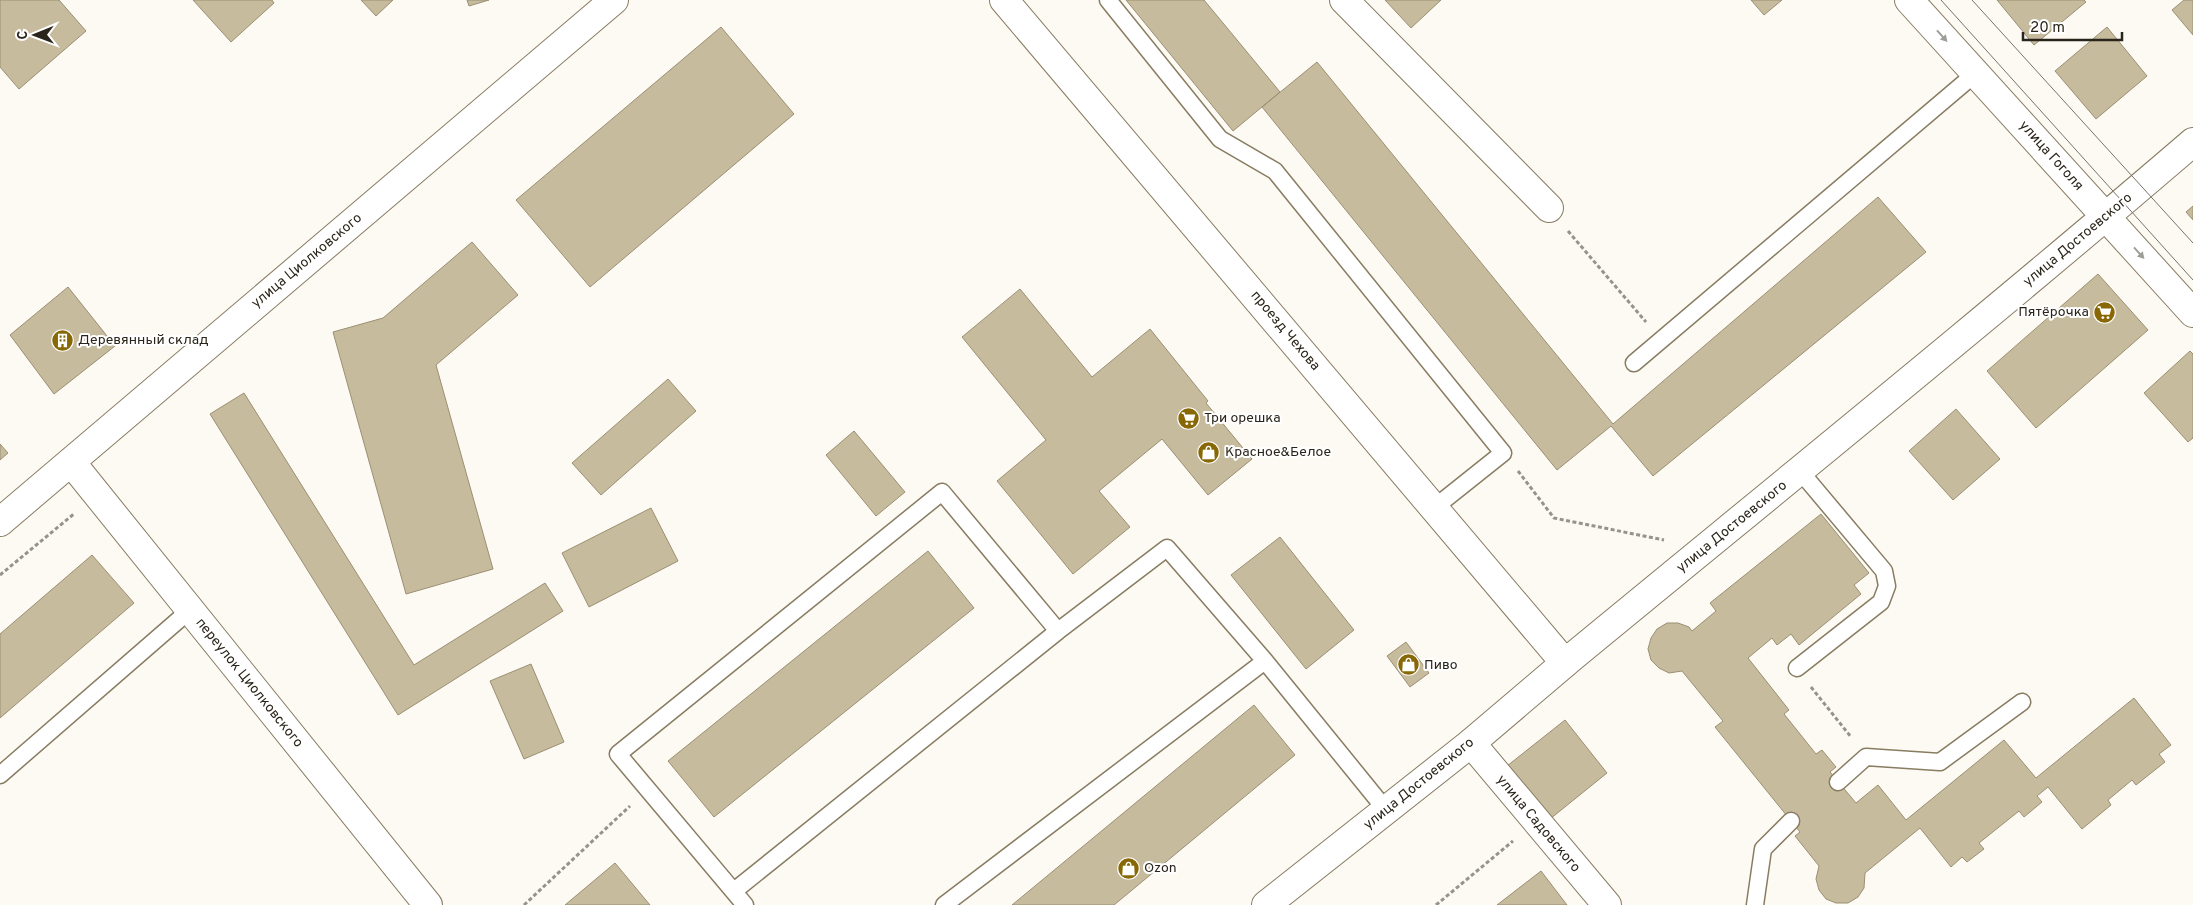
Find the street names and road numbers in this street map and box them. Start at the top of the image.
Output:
street label: улица Гоголя [2015,117,2087,195]
street label: улица Достоевского [2020,189,2136,291]
street label: улица Циолковского [248,210,366,312]
street label: проезд Чехова [1247,288,1323,374]
street label: улица Достоевского [1673,477,1791,577]
street label: переулок Циолковского [192,615,307,751]
street label: улица Достоевского [1360,734,1478,834]
street label: улица Садовского [1492,772,1584,876]

